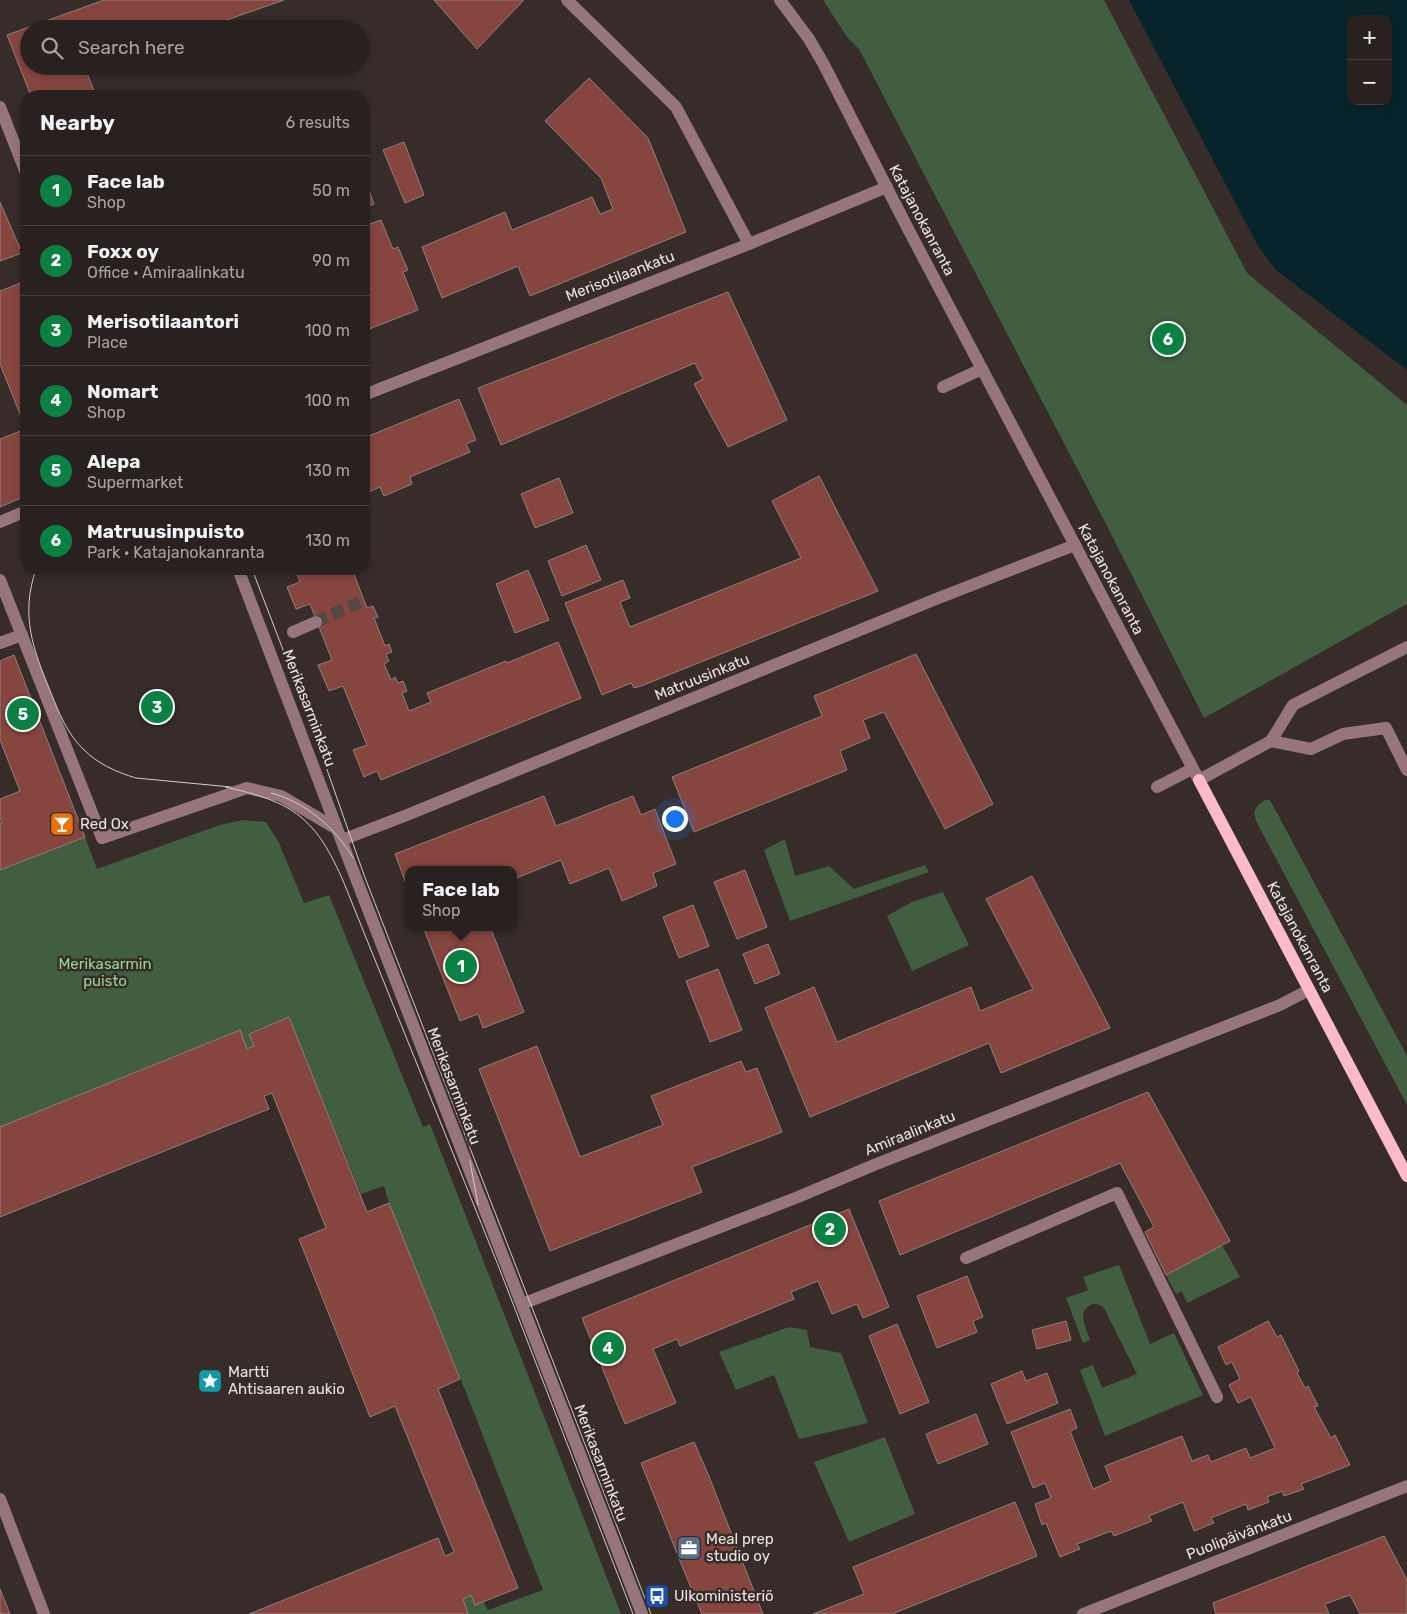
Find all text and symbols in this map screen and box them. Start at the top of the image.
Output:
map controls [1347,15,1392,105]
button: + [1347,15,1392,60]
search box [20,20,370,75]
icon: search [38,34,66,62]
text: Search here [78,36,185,59]
button: − [1347,60,1392,105]
text: Nearby [40,110,115,135]
text: 6 results [285,113,350,132]
street label: Katajanokanranta [885,161,959,279]
text: Face lab [87,170,165,193]
text: 1 [52,181,60,200]
text: 50 m [312,181,350,200]
text: Shop [87,193,125,212]
text: Foxx oy [87,240,159,263]
street label: Merisotilaankatu [563,247,677,305]
text: 2 [51,251,61,270]
text: 90 m [312,251,350,270]
text: Office · Amiraalinkatu [87,263,245,282]
text: Merisotilaantori [87,310,239,333]
pin: 6 [1152,320,1184,358]
text: 3 [51,321,61,340]
text: 100 m [305,321,350,340]
text: Place [87,333,128,352]
text: Nomart [87,380,158,403]
text: 4 [51,391,61,410]
text: 100 m [305,391,350,410]
text: Shop [87,403,125,422]
text: Alepa [87,450,141,473]
text: 5 [51,461,61,480]
text: 130 m [305,461,350,480]
text: Supermarket [87,473,183,492]
text: Matruusinpuisto [87,520,244,543]
street label: Katajanokanranta [1074,520,1148,638]
text: 6 [51,531,61,550]
text: 130 m [305,531,350,550]
text: Park · Katajanokanranta [87,543,265,562]
street label: Merikasarminkatu [278,647,340,769]
street label: Matruusinkatu [652,650,752,704]
pin: 3 [141,688,173,726]
pin: 5 [7,695,39,733]
your location [662,806,688,832]
bar icon: Red Ox [49,811,75,837]
place label: Red Ox [80,815,129,833]
popup [405,866,517,931]
text: Face lab [422,878,500,901]
street label: Katajanokanranta [1263,878,1337,996]
text: Shop [422,901,461,920]
pin: 1 [445,947,477,985]
park label: Merikasarmin puisto [58,955,152,990]
street label: Merikasarminkatu [423,1025,485,1147]
street label: Amiraalinkatu [862,1107,958,1159]
pin: 2 [814,1210,846,1248]
pin: 4 [592,1329,624,1367]
place label: Martti Ahtisaaren aukio [228,1363,345,1398]
place icon: Martti Ahtisaaren aukio [197,1368,223,1394]
street label: Merikasarminkatu [570,1402,632,1524]
street label: Puolipäivänkatu [1184,1507,1294,1563]
place label: Meal prep studio oy [706,1530,774,1565]
office icon: Meal prep studio oy [676,1535,702,1561]
bus stop icon: Ulkoministeriö [644,1583,670,1609]
place label: Ulkoministeriö [674,1587,774,1605]

